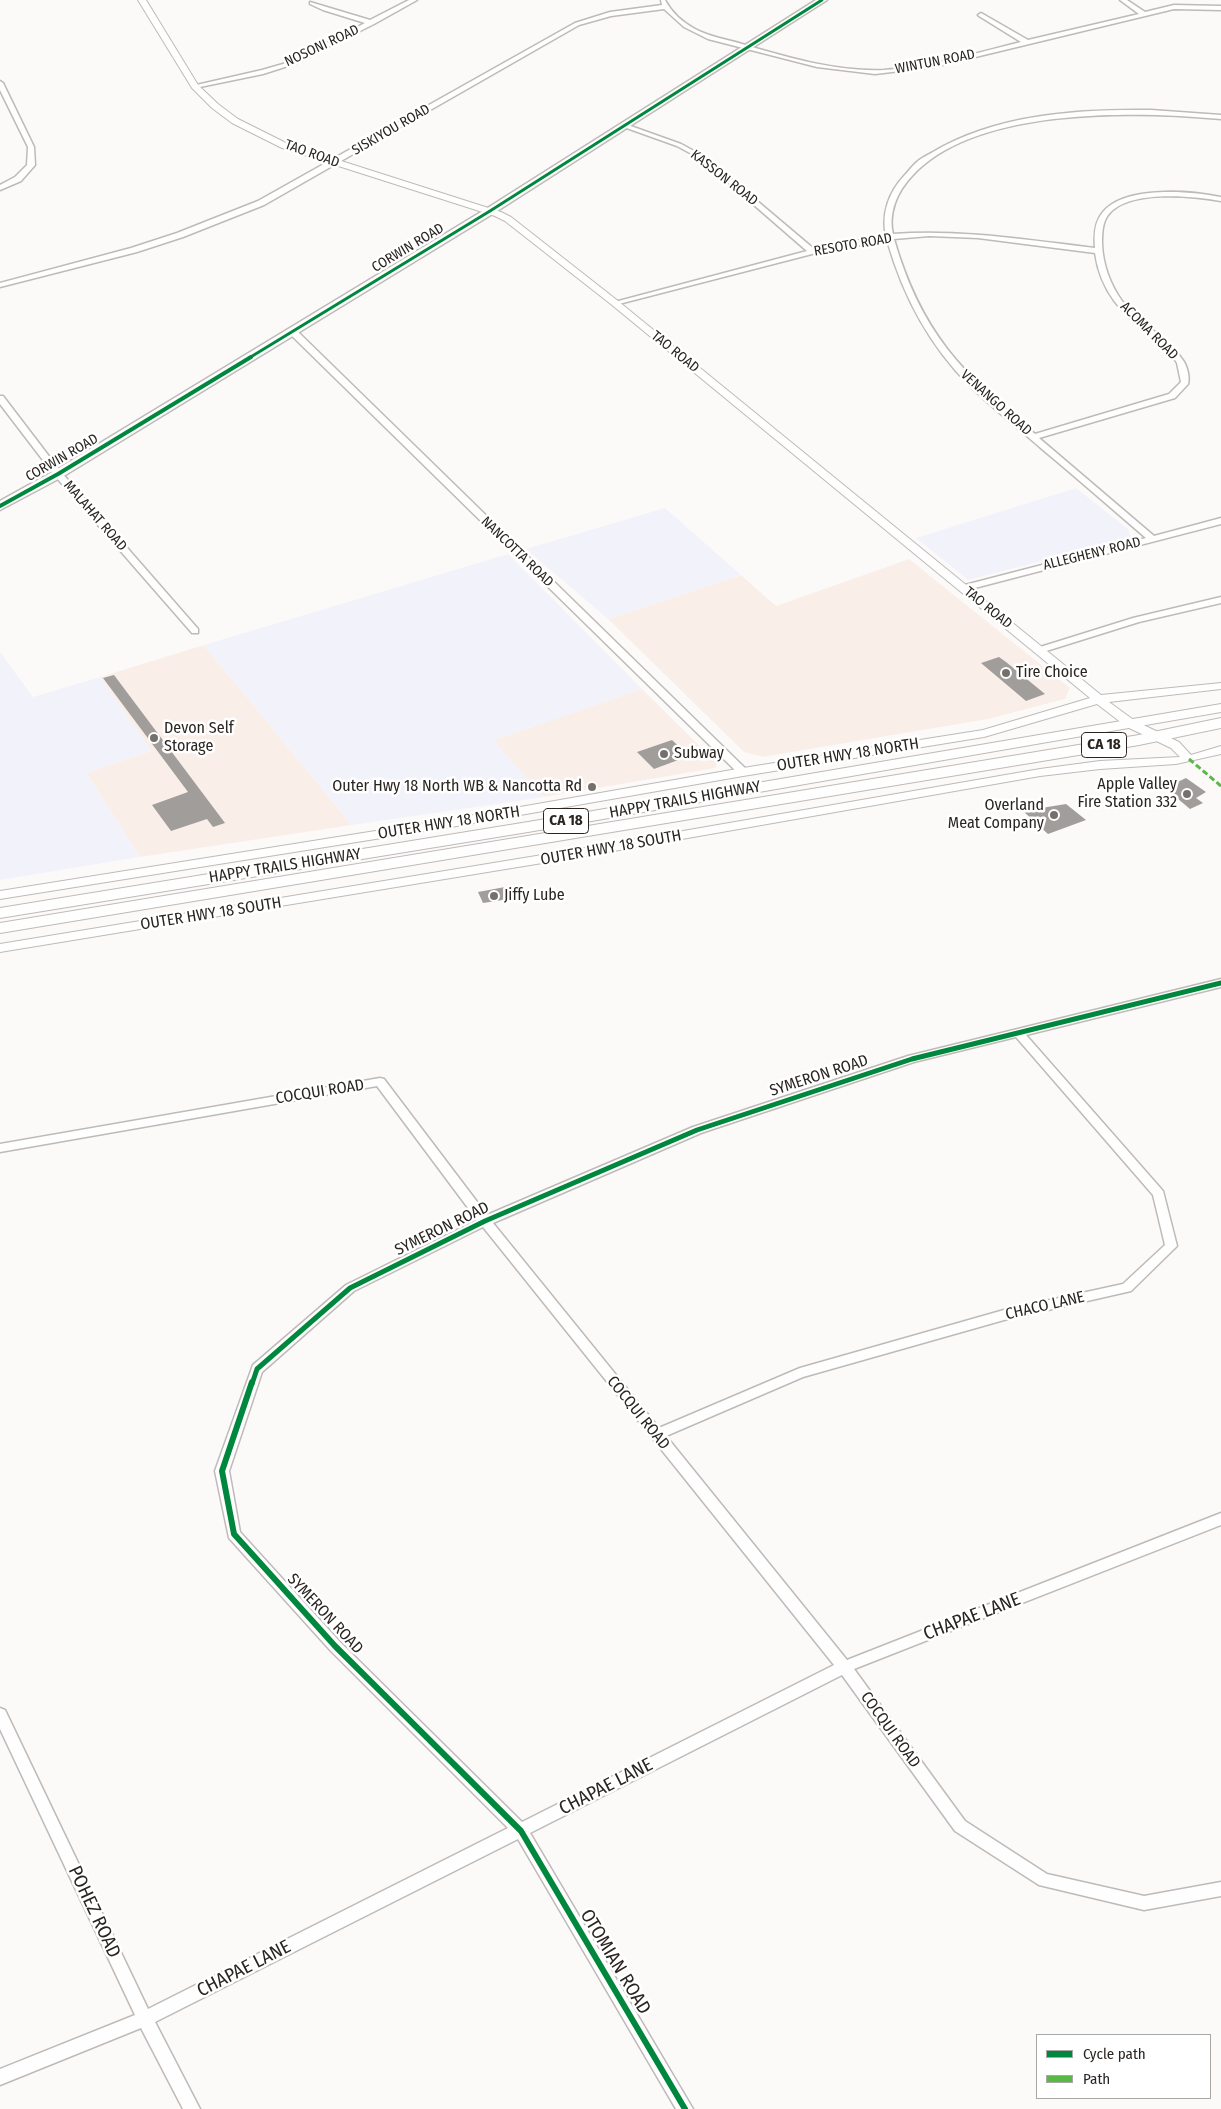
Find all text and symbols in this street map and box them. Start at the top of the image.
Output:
street label: NOSONI ROAD [282,21,362,71]
street label: WINTUN ROAD [894,46,976,78]
street label: SISKIYOU ROAD [349,101,433,159]
street label: TAO ROAD [282,136,342,172]
street label: KASSON ROAD [687,147,761,209]
street label: CORWIN ROAD [369,220,447,276]
street label: RESOTO ROAD [813,230,893,260]
street label: ACOMA ROAD [1117,299,1181,363]
street label: TAO ROAD [648,328,702,376]
street label: VENANGO ROAD [957,367,1035,439]
street label: CORWIN ROAD [23,431,101,485]
street label: MALAHAT ROAD [60,477,130,555]
street label: NANCOTTA ROAD [477,513,557,591]
street label: ALLEGHENY ROAD [1042,534,1142,574]
street label: TAO ROAD [961,584,1015,632]
place label: Tire Choice [1016,663,1088,683]
marker: Tire Choice [1000,667,1012,679]
place label: Devon Self Storage [164,719,234,757]
marker: Devon Self Storage [148,732,160,744]
road number: CA 18 [1082,732,1126,758]
street label: OUTER HWY 18 NORTH [776,734,920,776]
place label: Subway [674,744,724,764]
marker: Subway [658,748,670,760]
place label: Apple Valley Fire Station 332 [1078,775,1177,813]
place label: Outer Hwy 18 North WB & Nancotta Rd [332,777,582,797]
street label: HAPPY TRAILS HIGHWAY [608,777,762,823]
marker: Outer Hwy 18 North WB & Nancotta Rd [586,781,598,793]
marker: Apple Valley Fire Station 332 [1181,788,1193,800]
place label: Overland Meat Company [948,796,1044,834]
street label: OUTER HWY 18 NORTH [377,802,521,844]
road number: CA 18 [544,808,588,834]
marker: Overland Meat Company [1048,809,1060,821]
street label: OUTER HWY 18 SOUTH [539,826,683,870]
street label: HAPPY TRAILS HIGHWAY [208,845,362,887]
place label: Jiffy Lube [504,886,565,906]
marker: Jiffy Lube [488,890,500,902]
street label: OUTER HWY 18 SOUTH [139,893,283,935]
street label: SYMERON ROAD [767,1051,871,1101]
street label: COCQUI ROAD [274,1076,366,1108]
street label: SYMERON ROAD [392,1198,492,1260]
street label: CHACO LANE [1004,1288,1086,1324]
street label: COCQUI ROAD [602,1372,674,1454]
street label: SYMERON ROAD [283,1570,367,1658]
street label: CHAPAE LANE [920,1588,1024,1646]
street label: COCQUI ROAD [856,1688,924,1772]
street label: CHAPAE LANE [555,1754,657,1820]
street label: POHEZ ROAD [63,1863,125,1961]
street label: OTOMIAN ROAD [575,1905,655,2019]
street label: CHAPAE LANE [193,1936,295,2002]
legend [1036,2034,1211,2099]
text: Cycle path [1083,2045,1146,2063]
text: Path [1083,2070,1110,2088]

